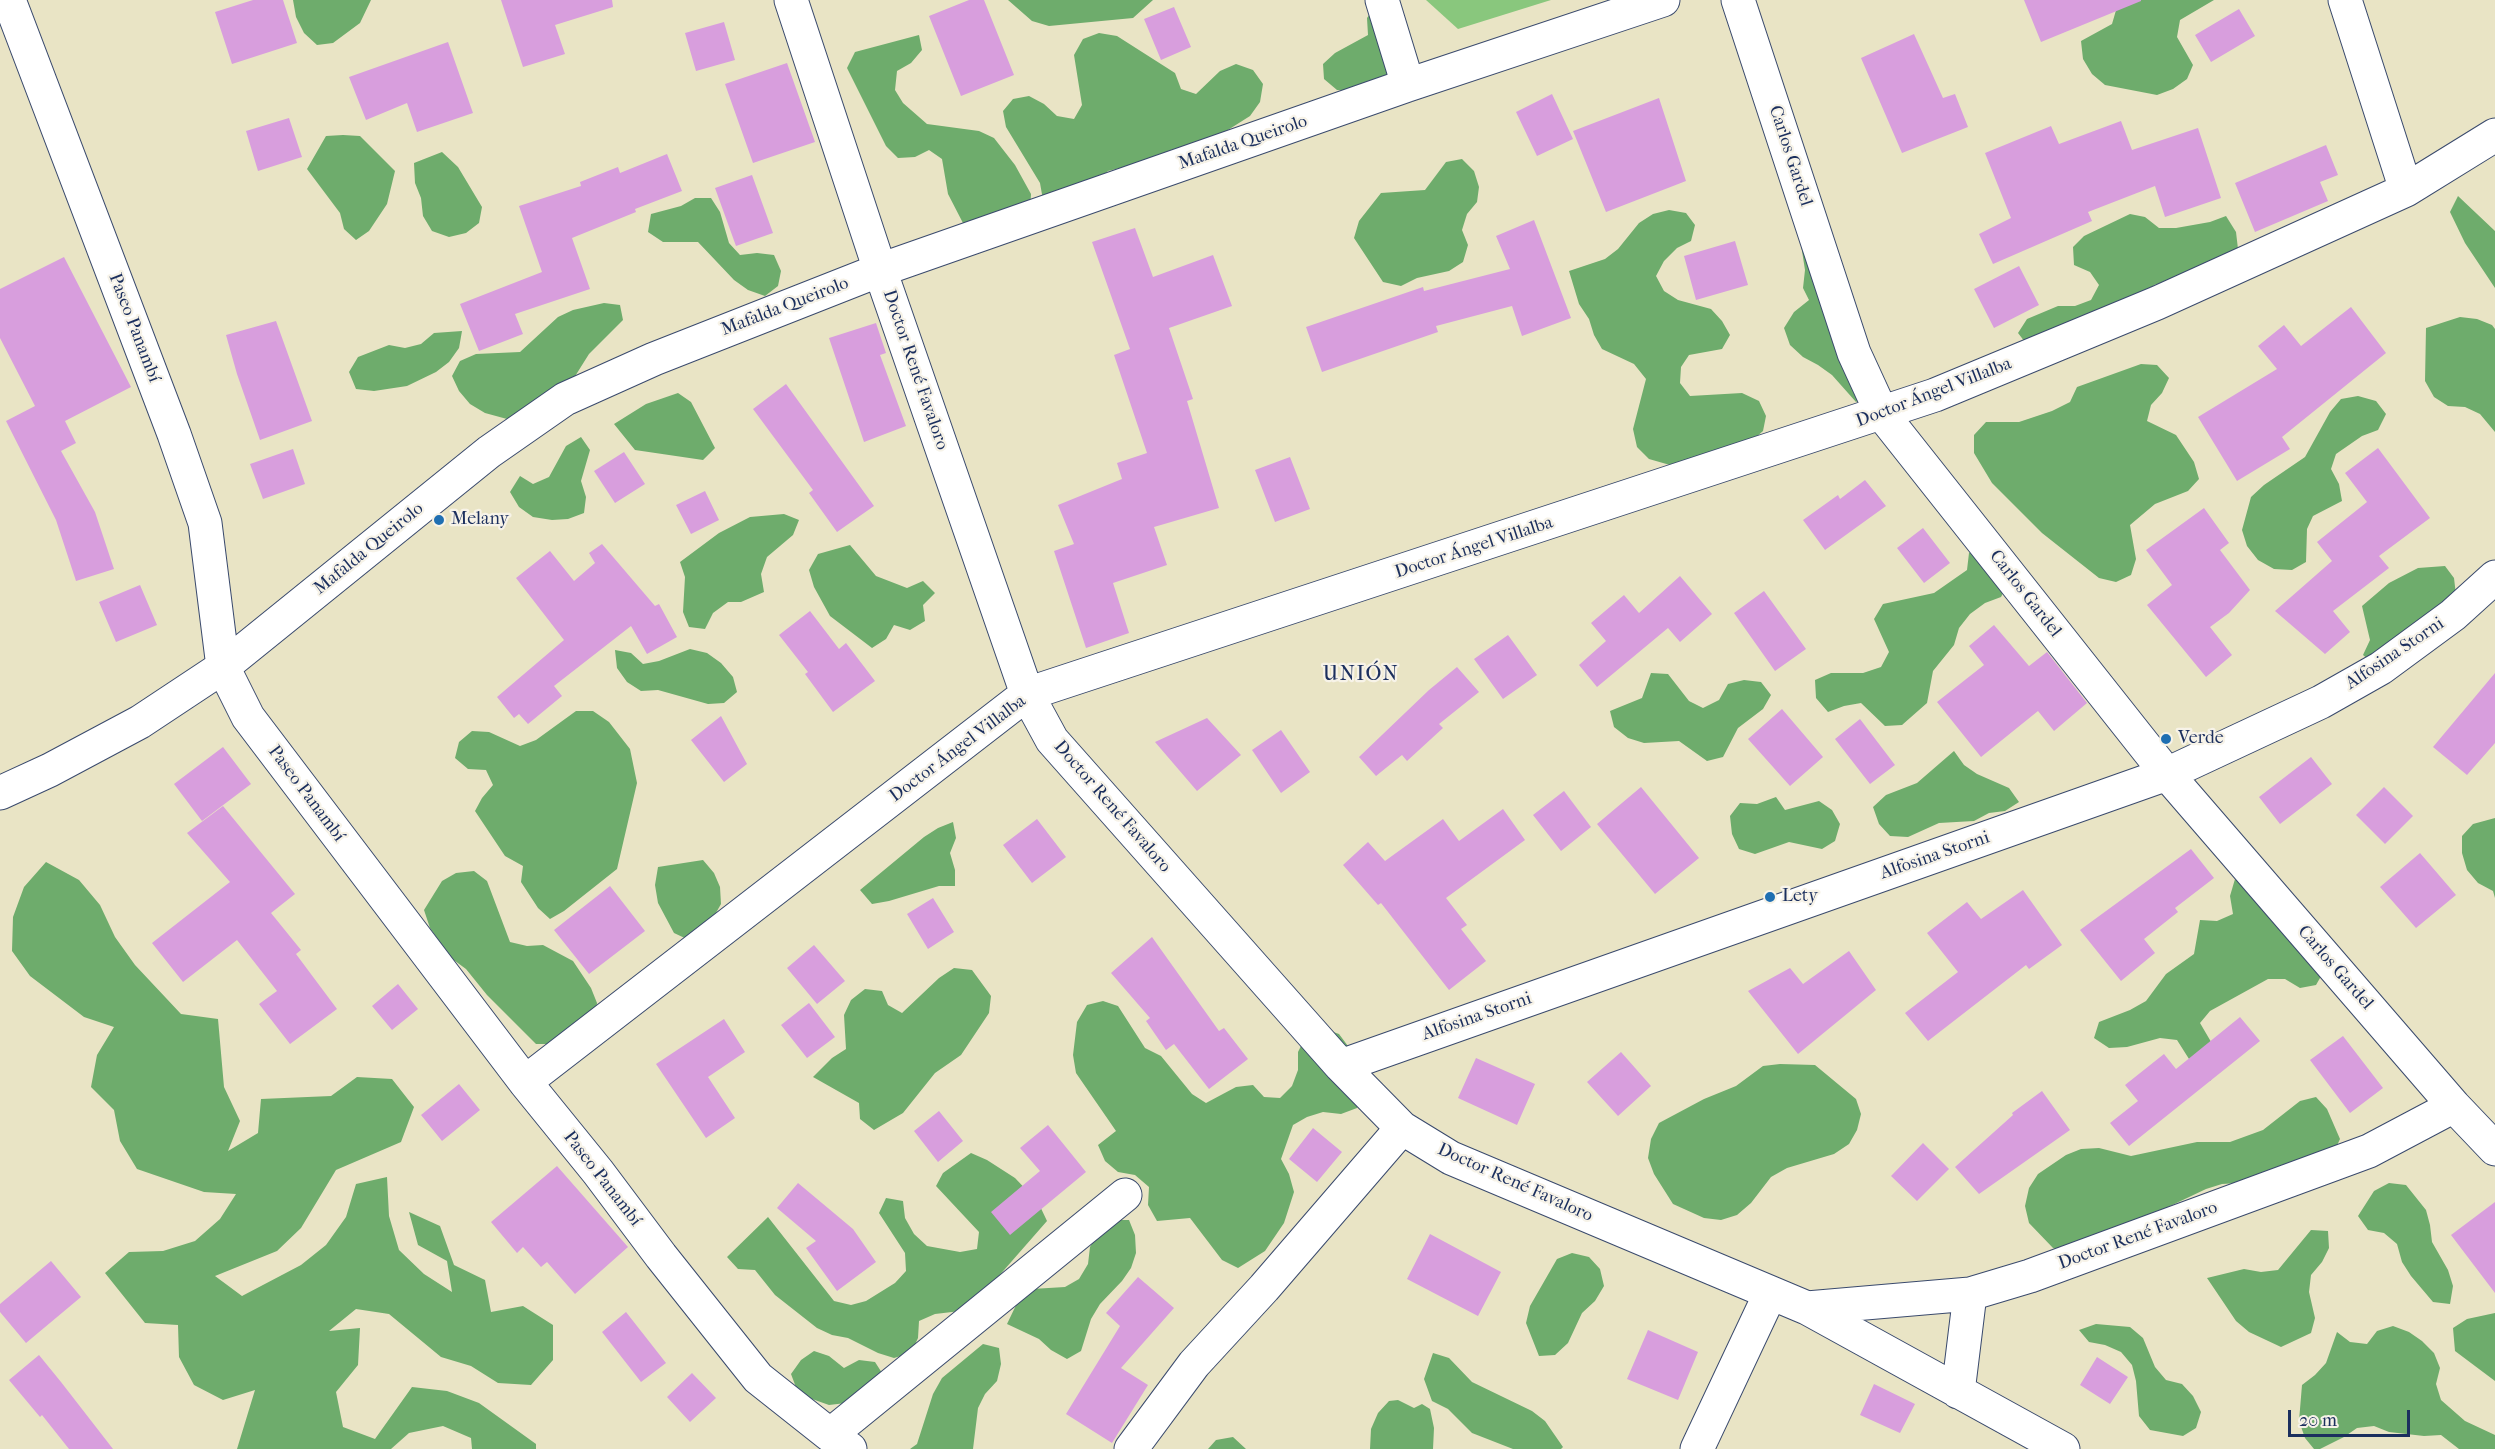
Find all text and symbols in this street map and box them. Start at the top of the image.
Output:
street label: Carlos Gardel [1764,103,1816,209]
street label: Mafalda Queirolo [1176,111,1310,175]
street label: Paseo Panambí [103,271,165,385]
street label: Mafalda Queirolo [718,273,852,341]
street label: Doctor René Favaloro [877,287,953,453]
street label: Doctor Ángel Villalba [1853,353,2015,433]
street label: Mafalda Queirolo [310,498,428,600]
place label: Melany [451,509,509,531]
street label: Doctor Ángel Villalba [1392,512,1556,584]
marker: Melany [432,513,446,527]
street label: Carlos Gardel [1984,546,2066,642]
street label: Alfosina Storni [2342,613,2448,695]
district label: UNIÓN [1323,663,1399,687]
street label: Doctor Ángel Villalba [886,691,1030,807]
place label: Verde [2178,728,2224,750]
marker: Verde [2159,732,2173,746]
street label: Doctor René Favaloro [1049,737,1175,877]
street label: Paseo Panambí [263,742,349,846]
street label: Alfosina Storni [1878,827,1992,885]
place label: Lety [1782,886,1818,908]
marker: Lety [1763,890,1777,904]
street label: Carlos Gardel [2293,921,2377,1015]
street label: Alfosina Storni [1420,988,1534,1046]
street label: Paseo Panambí [558,1127,646,1231]
street label: Doctor René Favaloro [1434,1139,1596,1227]
street label: Doctor René Favaloro [2055,1197,2221,1275]
scale bar [2291,1398,2412,1436]
text: 20 m [2299,1410,2337,1431]

